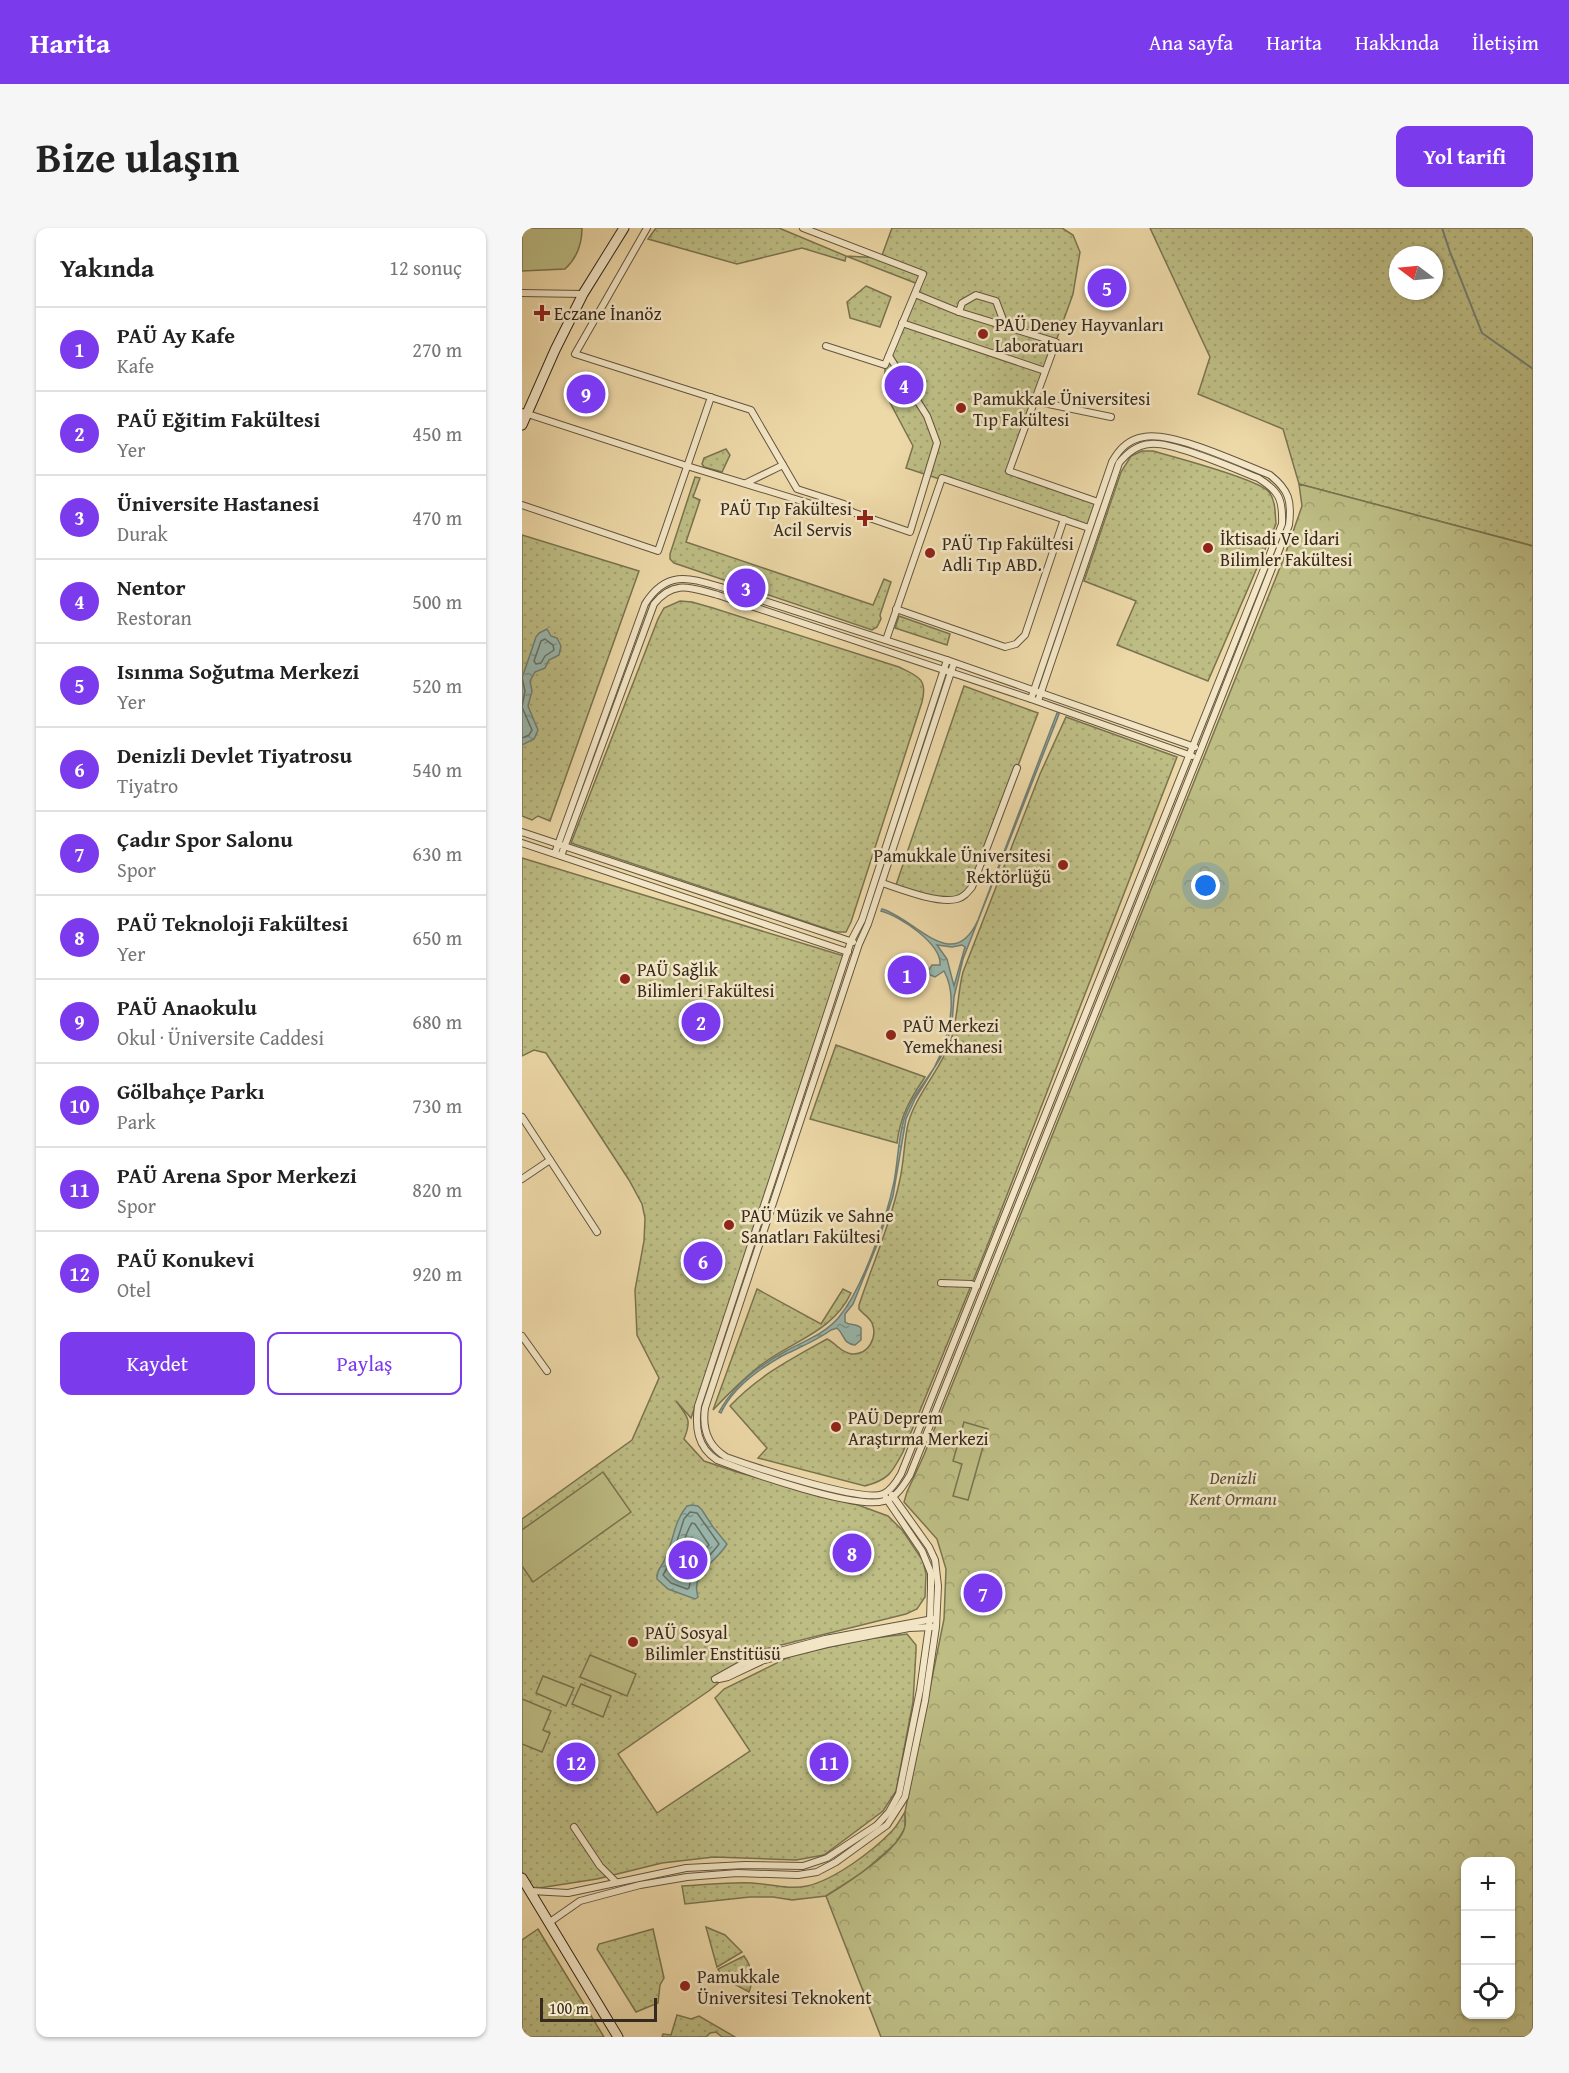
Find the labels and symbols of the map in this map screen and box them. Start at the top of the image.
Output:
north arrow [1389,246,1443,300]
pin: 5 [1088,266,1126,310]
place label: Eczane İnanöz [554,300,661,327]
marker: Eczane İnanöz [535,306,549,320]
place label: PAÜ Deney Hayvanları Laboratuarı [995,311,1164,359]
marker: PAÜ Deney Hayvanları Laboratuarı [976,327,990,341]
pin: 4 [884,362,923,408]
pin: 9 [566,372,606,416]
place label: Pamukkale Üniversitesi Tıp Fakültesi [973,385,1151,433]
marker: Pamukkale Üniversitesi Tıp Fakültesi [954,401,968,415]
place label: PAÜ Tıp Fakültesi Acil Servis [720,495,852,543]
marker: PAÜ Tıp Fakültesi Acil Servis [856,509,874,527]
place label: İktisadi Ve İdari Bilimler Fakültesi [1220,525,1352,573]
place label: PAÜ Tıp Fakültesi Adli Tıp ABD. [942,530,1074,578]
marker: İktisadi Ve İdari Bilimler Fakültesi [1201,541,1215,555]
marker: PAÜ Tıp Fakültesi Adli Tıp ABD. [923,546,937,560]
pin: 3 [726,566,766,610]
place label: Pamukkale Üniversitesi Rektörlüğü [874,842,1051,890]
marker: Pamukkale Üniversitesi Rektörlüğü [1056,858,1070,872]
your location [1191,871,1220,900]
pin: 1 [888,952,926,998]
place label: PAÜ Sağlık Bilimleri Fakültesi [637,956,775,1004]
marker: PAÜ Sağlık Bilimleri Fakültesi [618,972,632,986]
pin: 2 [682,1000,720,1044]
place label: PAÜ Merkezi Yemekhanesi [903,1012,1003,1060]
marker: PAÜ Merkezi Yemekhanesi [884,1028,898,1042]
place label: PAÜ Müzik ve Sahne Sanatları Fakültesi [741,1202,894,1250]
marker: PAÜ Müzik ve Sahne Sanatları Fakültesi [722,1218,736,1232]
pin: 6 [684,1238,723,1284]
place label: PAÜ Deprem Araştırma Merkezi [848,1404,989,1452]
marker: PAÜ Deprem Araştırma Merkezi [829,1420,843,1434]
park label: Denizli Kent Ormanı [1188,1464,1277,1512]
pin: 8 [832,1530,872,1576]
pin: 10 [668,1538,708,1582]
pin: 7 [964,1570,1002,1616]
place label: PAÜ Sosyal Bilimler Enstitüsü [645,1619,781,1667]
marker: PAÜ Sosyal Bilimler Enstitüsü [626,1635,640,1649]
pin: 12 [556,1740,596,1784]
pin: 11 [810,1740,848,1784]
place label: Pamukkale Üniversitesi Teknokent [697,1963,872,2011]
marker: Pamukkale Üniversitesi Teknokent [678,1979,692,1993]
scale bar [540,1995,657,2022]

